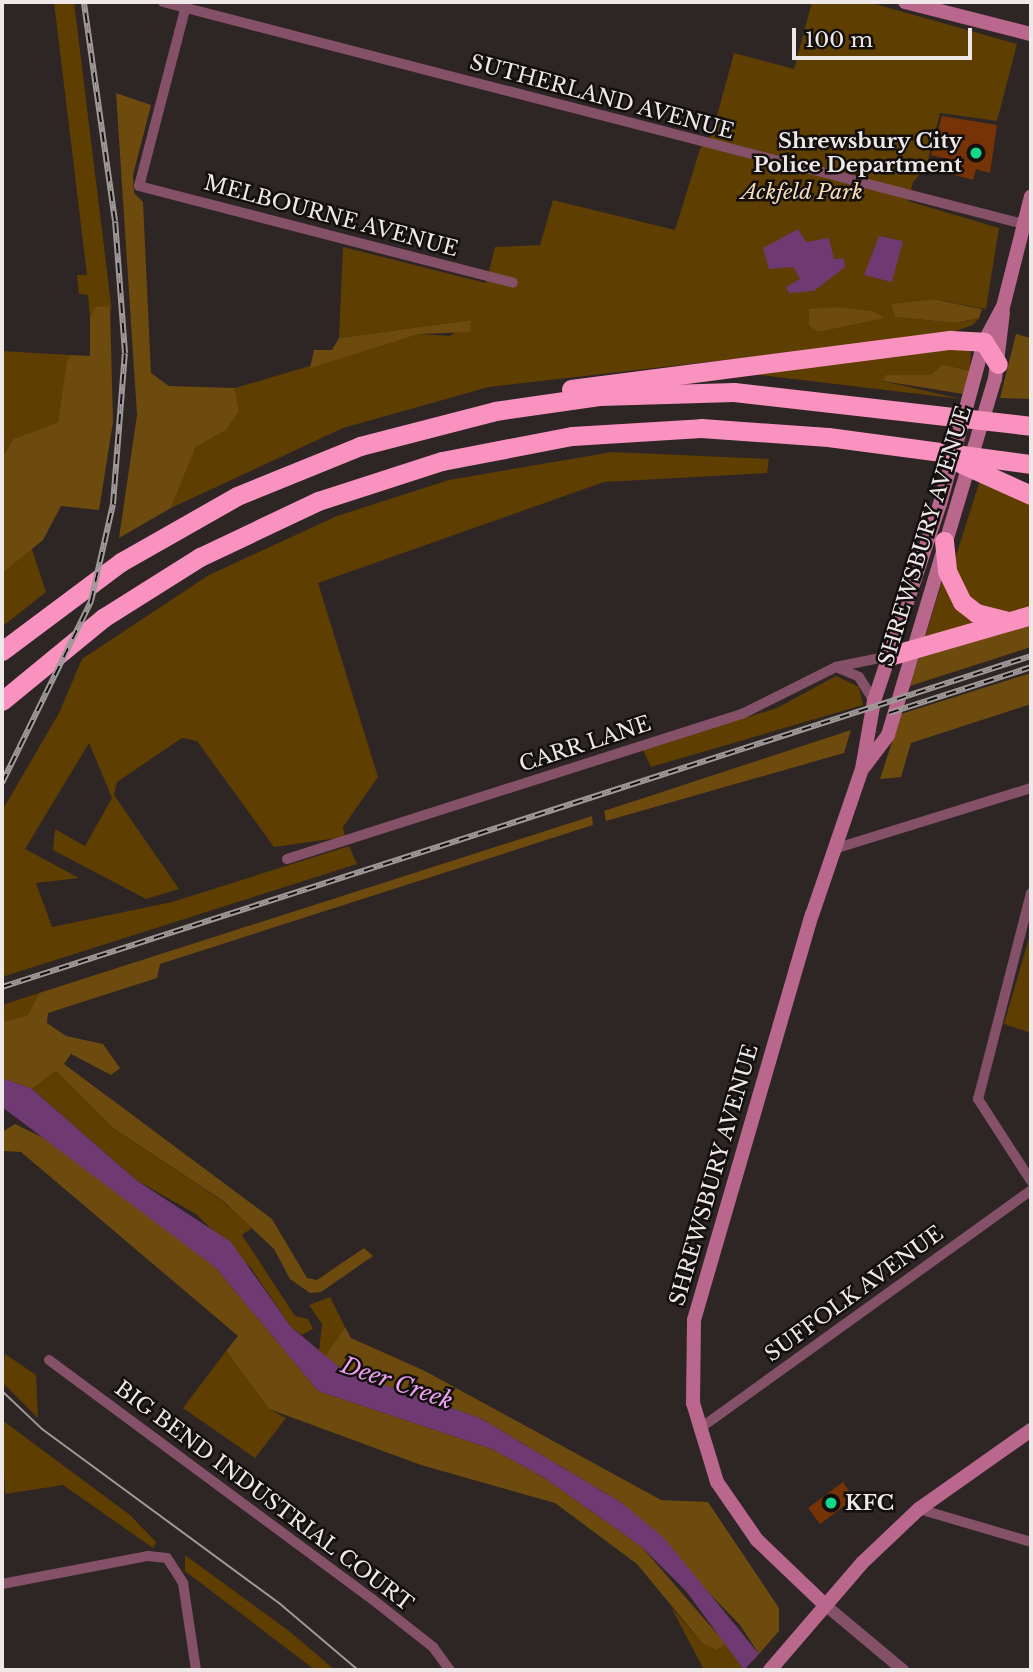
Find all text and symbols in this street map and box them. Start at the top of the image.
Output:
scale bar [795,14,975,58]
text: 100 m [805,27,873,53]
street label: SUTHERLAND AVENUE [467,49,737,145]
place label: Shrewsbury City Police Department [753,128,962,178]
marker: Shrewsbury City Police Department [968,145,984,161]
street label: MELBOURNE AVENUE [201,170,461,262]
park label: Ackfeld Park [741,179,863,205]
street label: SHREWSBURY AVENUE [873,402,977,670]
street label: CARR LANE [516,711,654,777]
street label: SHREWSBURY AVENUE [664,1041,764,1309]
street label: SUFFOLK AVENUE [759,1220,949,1368]
water label: Deer Creek [337,1351,457,1415]
street label: BIG BEND INDUSTRIAL COURT [110,1375,418,1617]
place label: KFC [845,1490,894,1516]
marker: KFC [823,1495,839,1511]

